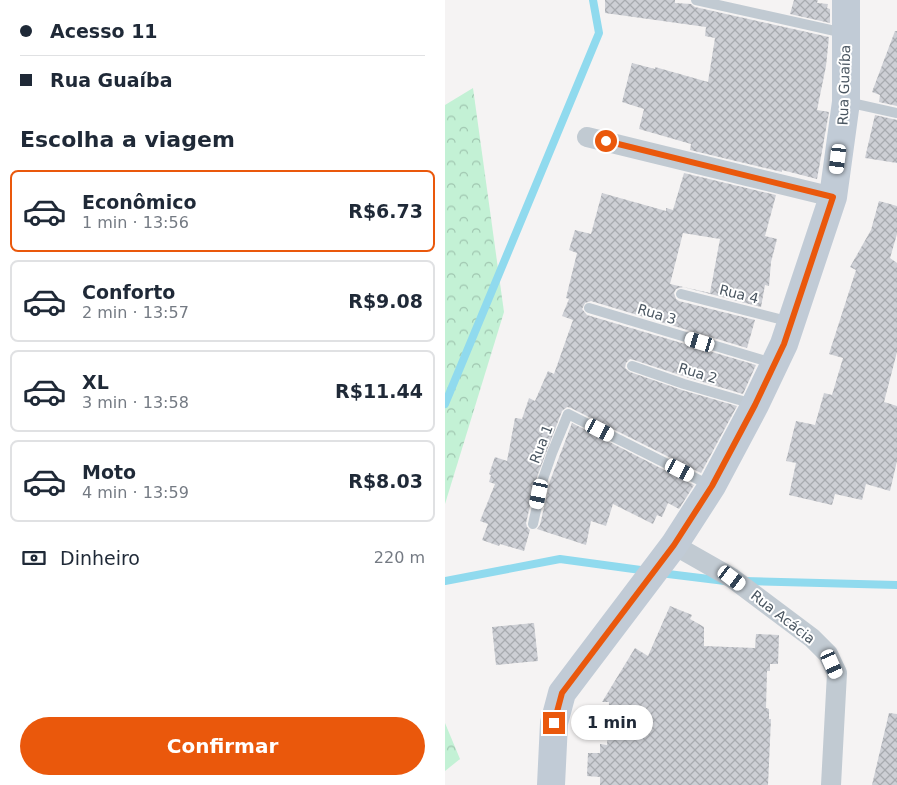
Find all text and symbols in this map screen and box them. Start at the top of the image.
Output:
text: Acesso 11 [50,20,158,42]
street label: Rua Guaíba [835,44,853,126]
text: Rua Guaíba [50,69,172,91]
text: Escolha a viagem [20,127,235,152]
route start [595,130,617,152]
car [828,143,847,175]
icon: car [22,189,67,234]
text: Econômico [82,191,197,213]
text: R$6.73 [348,200,423,222]
text: 1 min · 13:56 [82,213,189,232]
icon: car [22,279,67,324]
text: Conforto [82,281,175,303]
street label: Rua 4 [718,281,760,307]
text: R$9.08 [348,290,423,312]
street label: Rua 3 [636,301,678,327]
text: 2 min · 13:57 [82,303,189,322]
car [683,330,716,354]
street label: Rua 2 [677,360,719,386]
icon: car [22,369,67,414]
text: XL [82,371,109,393]
text: R$11.44 [335,380,423,402]
text: 3 min · 13:58 [82,393,189,412]
car [583,417,616,443]
street label: Rua 1 [526,422,556,466]
car [663,457,696,483]
icon: car [22,459,67,504]
text: Moto [82,461,136,483]
text: R$8.03 [348,470,423,492]
car [528,478,549,510]
text: 4 min · 13:59 [82,483,189,502]
icon: cash [20,544,48,572]
text: Dinheiro [60,547,140,569]
text: 220 m [374,548,425,567]
car [715,563,748,593]
street label: Rua Acácia [748,587,818,647]
car [819,647,844,681]
callout: 1 min [571,706,654,740]
route end [543,712,565,734]
text: 1 min [587,713,637,732]
button: Confirmar [20,717,425,775]

